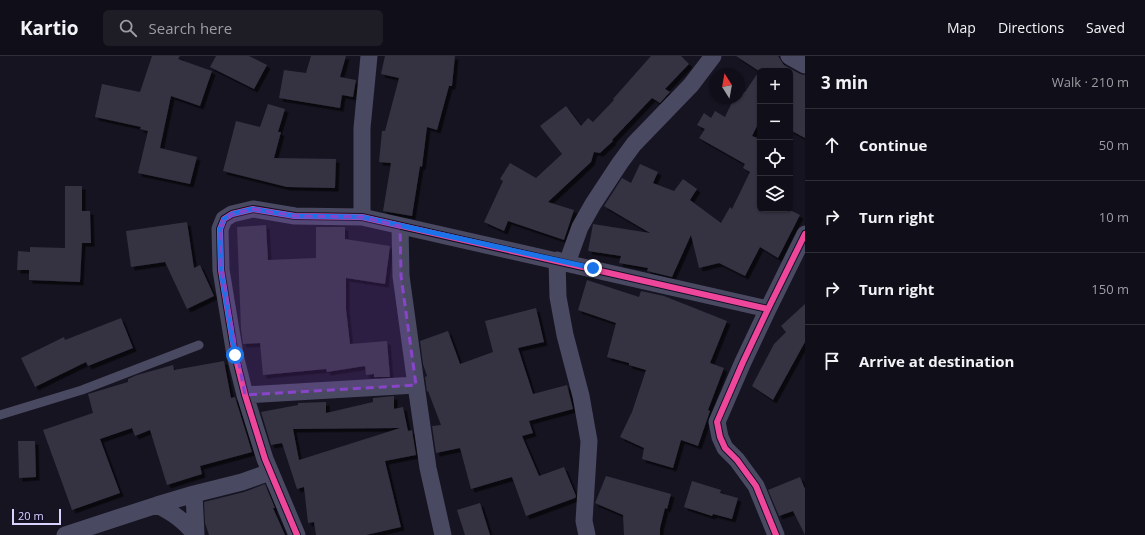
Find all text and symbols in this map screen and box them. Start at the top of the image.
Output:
search box [103,10,383,46]
text: Kartio [20,15,79,41]
icon: search [117,17,139,39]
text: Search here [149,18,232,38]
text: Map [947,18,976,37]
text: Directions [998,18,1064,37]
text: Saved [1086,18,1125,37]
north arrow [709,68,745,104]
map controls [757,68,793,212]
button: + [757,68,793,104]
text: 3 min [821,71,868,94]
text: Walk · 210 m [1052,73,1129,91]
button: − [757,104,793,140]
icon: ahead [821,134,843,156]
text: Continue [859,135,927,155]
text: 50 m [1099,136,1129,154]
button: locate [757,140,793,176]
button: layers [757,176,793,212]
icon: right [821,206,843,228]
text: Turn right [859,207,934,227]
text: 10 m [1099,208,1129,226]
route end [584,259,602,277]
icon: right [821,278,843,300]
text: Turn right [859,279,934,299]
text: 150 m [1091,280,1129,298]
route start [226,346,244,364]
icon: arrive [821,350,843,372]
text: Arrive at destination [859,351,1014,371]
scale bar [12,507,61,526]
text: 20 m [18,508,44,523]

